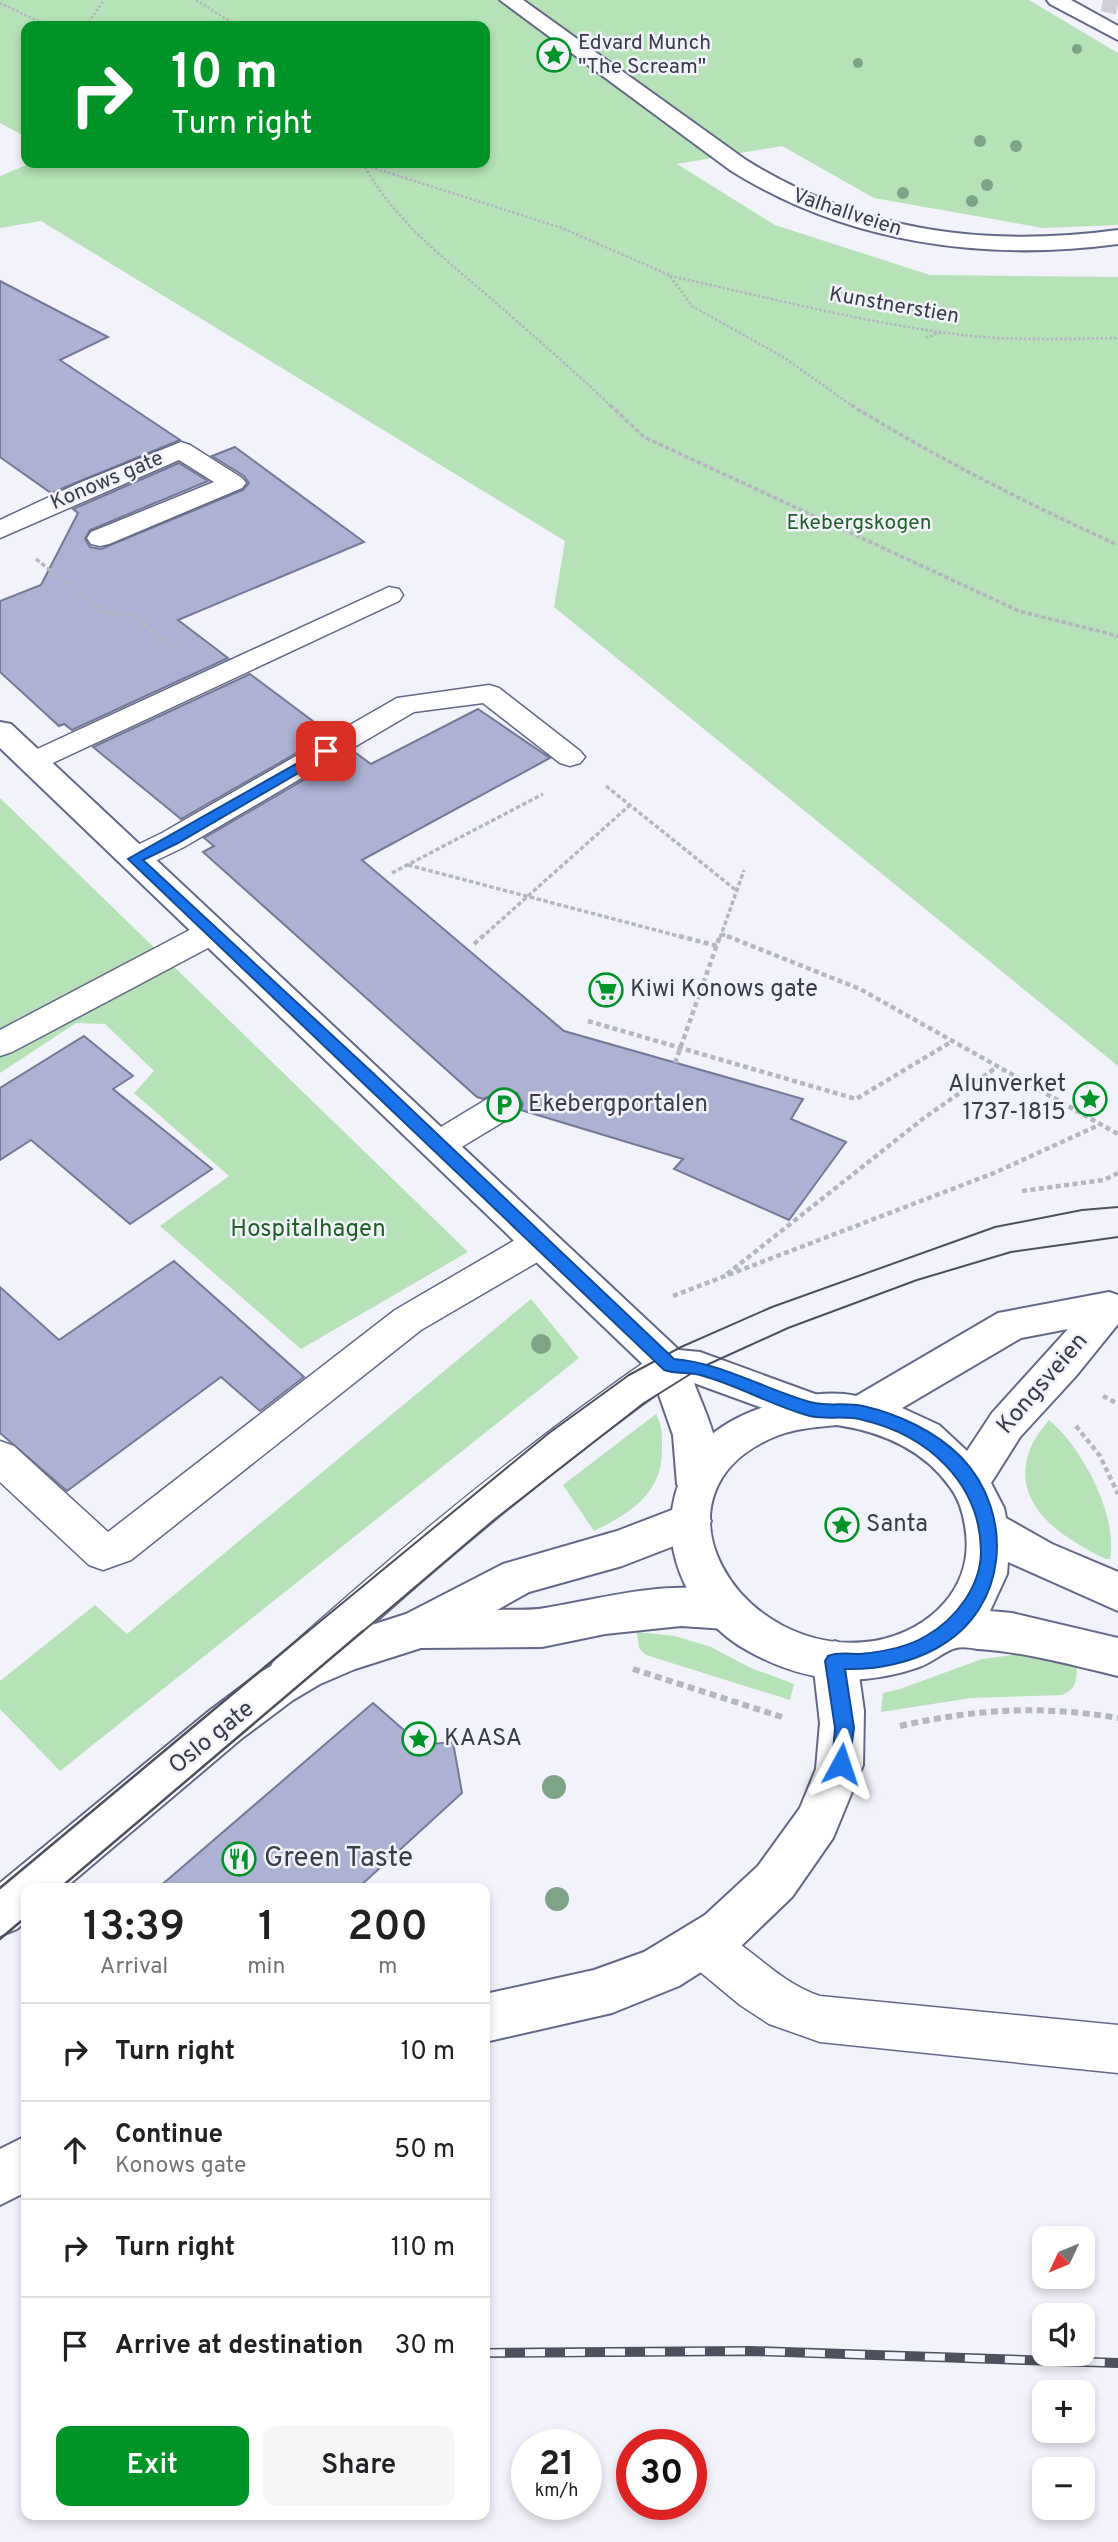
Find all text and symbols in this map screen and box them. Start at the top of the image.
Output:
place label: Edvard Munch "The Scream" [578,30,711,81]
place icon: Edvard Munch "The Scream" [535,36,573,74]
text: 10 m [171,44,278,106]
icon: right [56,49,147,140]
text: Turn right [171,105,313,145]
street label: Valhallveien [789,183,905,243]
street label: Kunstnerstien [827,281,961,331]
street label: Konows gate [46,445,168,517]
park label: Ekebergskogen [787,510,931,537]
pin [296,721,356,781]
icon: arrive [307,732,345,770]
supermarket icon: Kiwi Konows gate [587,971,625,1009]
place label: Kiwi Konows gate [630,975,818,1005]
place label: Alunverket 1737-1815 [948,1070,1066,1128]
place icon: Alunverket 1737-1815 [1071,1080,1109,1118]
parking icon: Ekebergportalen [485,1086,523,1124]
place label: Ekebergportalen [528,1090,708,1120]
park label: Hospitalhagen [230,1215,386,1245]
street label: Kongsveien [991,1327,1095,1441]
place icon: Santa [823,1506,861,1544]
place label: Santa [866,1510,928,1540]
street label: Oslo gate [163,1695,261,1781]
place icon: KAASA [400,1720,438,1758]
place label: KAASA [444,1724,522,1754]
position arrow [804,1727,878,1801]
restaurant icon: Green Taste [220,1840,258,1878]
place label: Green Taste [264,1841,413,1877]
text: 13:39 [83,1902,185,1955]
text: 1 [258,1902,275,1955]
text: 200 [347,1902,428,1955]
text: Arrival [100,1953,168,1982]
text: min [247,1953,285,1982]
text: m [378,1953,397,1982]
icon: right [56,2033,94,2071]
text: Turn right [115,2036,235,2069]
text: 10 m [400,2036,455,2069]
text: Continue [115,2119,223,2152]
icon: ahead [56,2131,94,2169]
text: 50 m [394,2134,455,2167]
text: Konows gate [115,2152,246,2181]
north arrow [1032,2226,1096,2289]
map controls [1032,2226,1095,2520]
icon: right [56,2229,94,2267]
text: Turn right [115,2232,235,2265]
text: 110 m [391,2232,455,2265]
button: sound [1032,2303,1095,2366]
icon: arrive [56,2327,94,2365]
text: Arrive at destination [115,2330,363,2363]
text: 30 m [395,2330,455,2363]
button: + [1032,2380,1095,2443]
button: Exit [56,2426,249,2506]
button: Share [263,2426,455,2506]
speed limit sign: 30 [616,2429,707,2520]
text: 21 [539,2443,574,2487]
button: − [1032,2457,1095,2520]
text: km/h [535,2480,578,2503]

